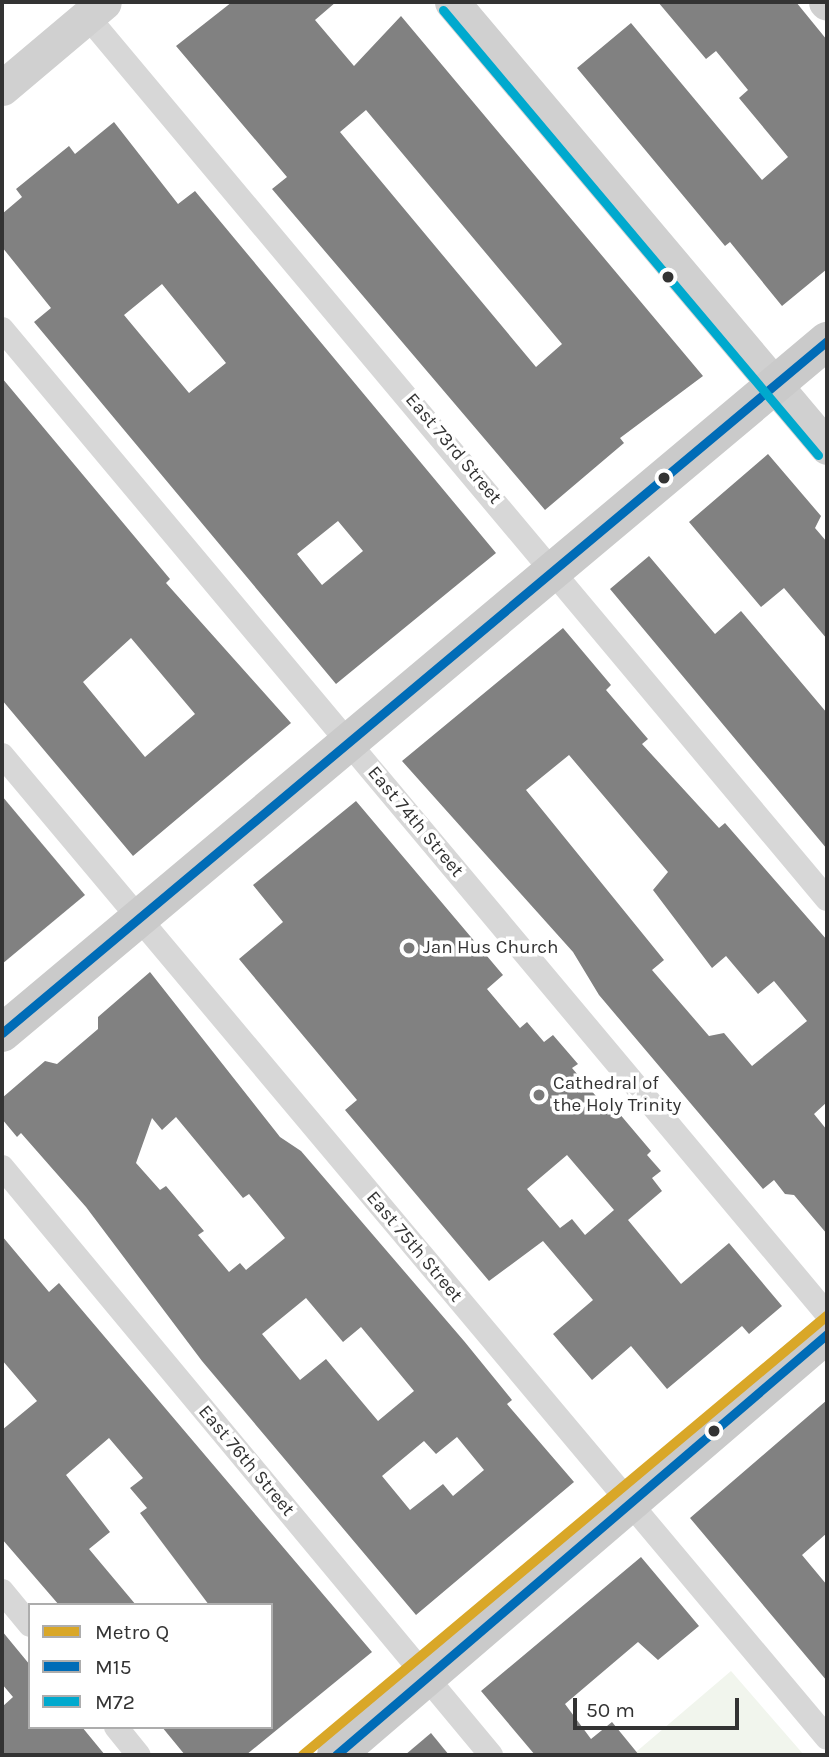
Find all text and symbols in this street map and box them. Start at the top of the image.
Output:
unlabelled marker [661,270,675,284]
street label: East 73rd Street [400,389,506,509]
unlabelled marker [657,471,671,485]
street label: East 74th Street [362,762,468,882]
place label: Jan Hus Church [423,937,559,959]
marker: Jan Hus Church [401,940,417,956]
place label: Cathedral of the Holy Trinity [553,1073,681,1117]
marker: Cathedral of the Holy Trinity [531,1087,547,1103]
street label: East 75th Street [361,1187,467,1307]
street label: East 76th Street [193,1401,299,1521]
unlabelled marker [707,1424,721,1438]
legend [28,1603,273,1729]
text: Metro Q [95,1620,169,1644]
text: M15 [95,1655,132,1679]
scale bar [577,1684,743,1728]
text: M72 [95,1690,135,1714]
text: 50 m [586,1698,635,1722]

